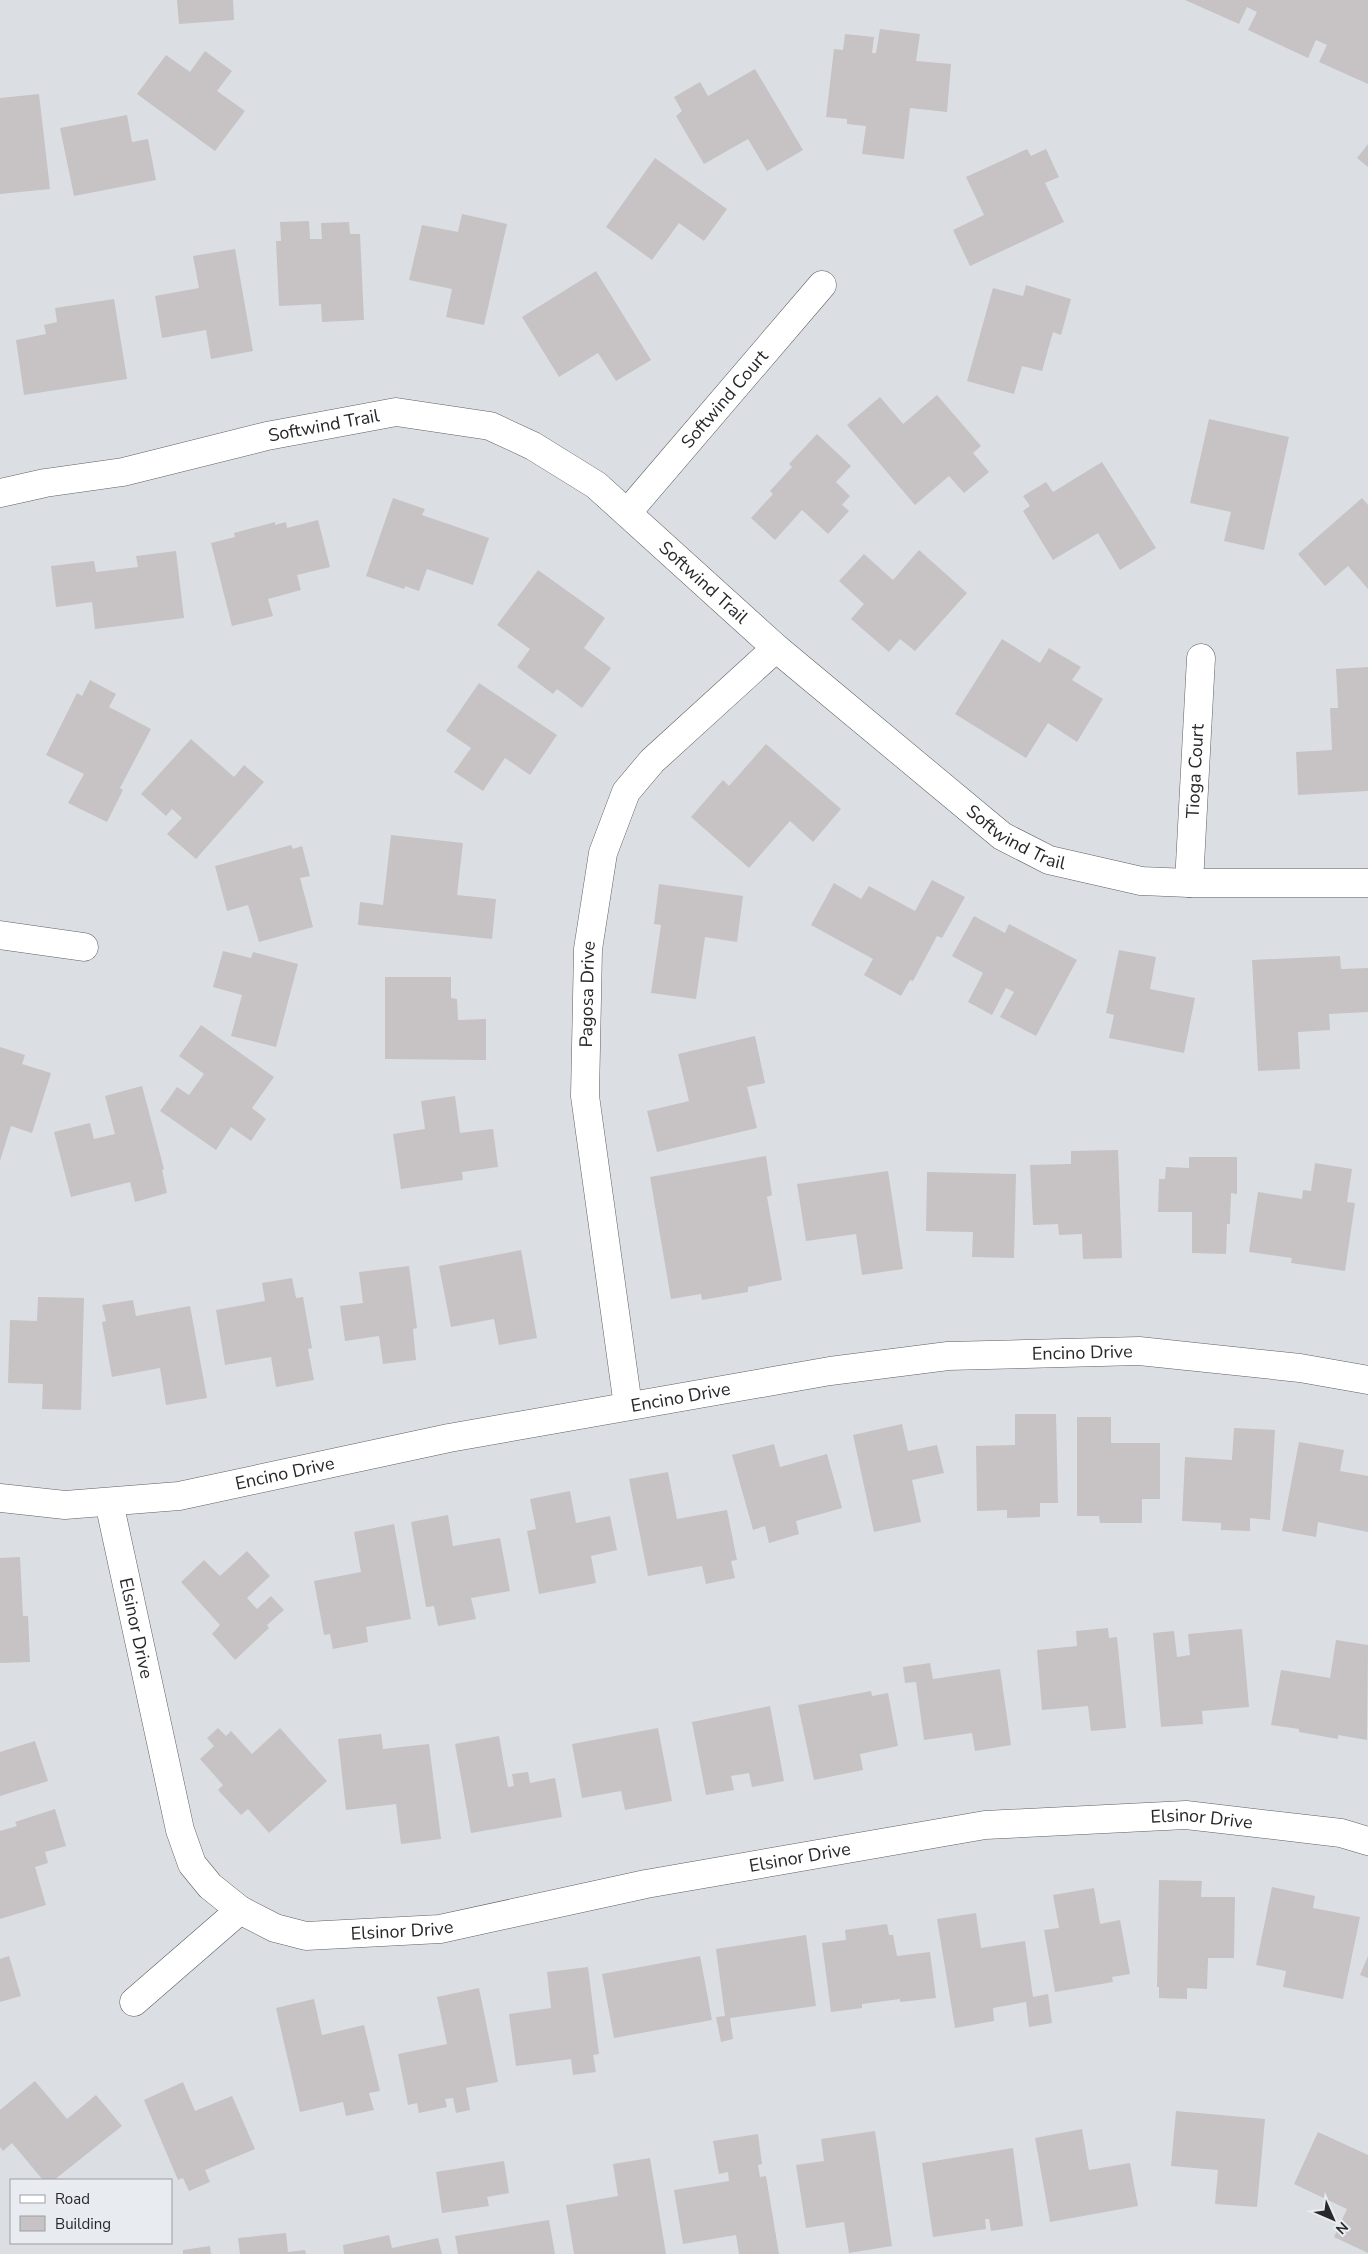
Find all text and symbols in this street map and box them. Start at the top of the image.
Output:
street label: Softwind Court [676,344,774,453]
street label: Softwind Trail [266,403,382,448]
street label: Softwind Trail [654,536,754,629]
street label: Tioga Court [1180,723,1210,819]
street label: Softwind Trail [961,799,1069,876]
street label: Pagosa Drive [574,939,601,1048]
street label: Encino Drive [1032,1339,1133,1366]
street label: Encino Drive [629,1377,732,1418]
street label: Encino Drive [233,1451,337,1496]
street label: Elsinor Drive [114,1575,159,1681]
street label: Elsinor Drive [1150,1803,1254,1835]
street label: Elsinor Drive [747,1837,852,1878]
street label: Elsinor Drive [350,1914,456,1946]
legend [10,2179,172,2244]
text: Road [55,2189,90,2209]
north arrow [1308,2194,1358,2244]
text: Building [55,2214,111,2234]
text: N [1331,2217,1352,2238]

